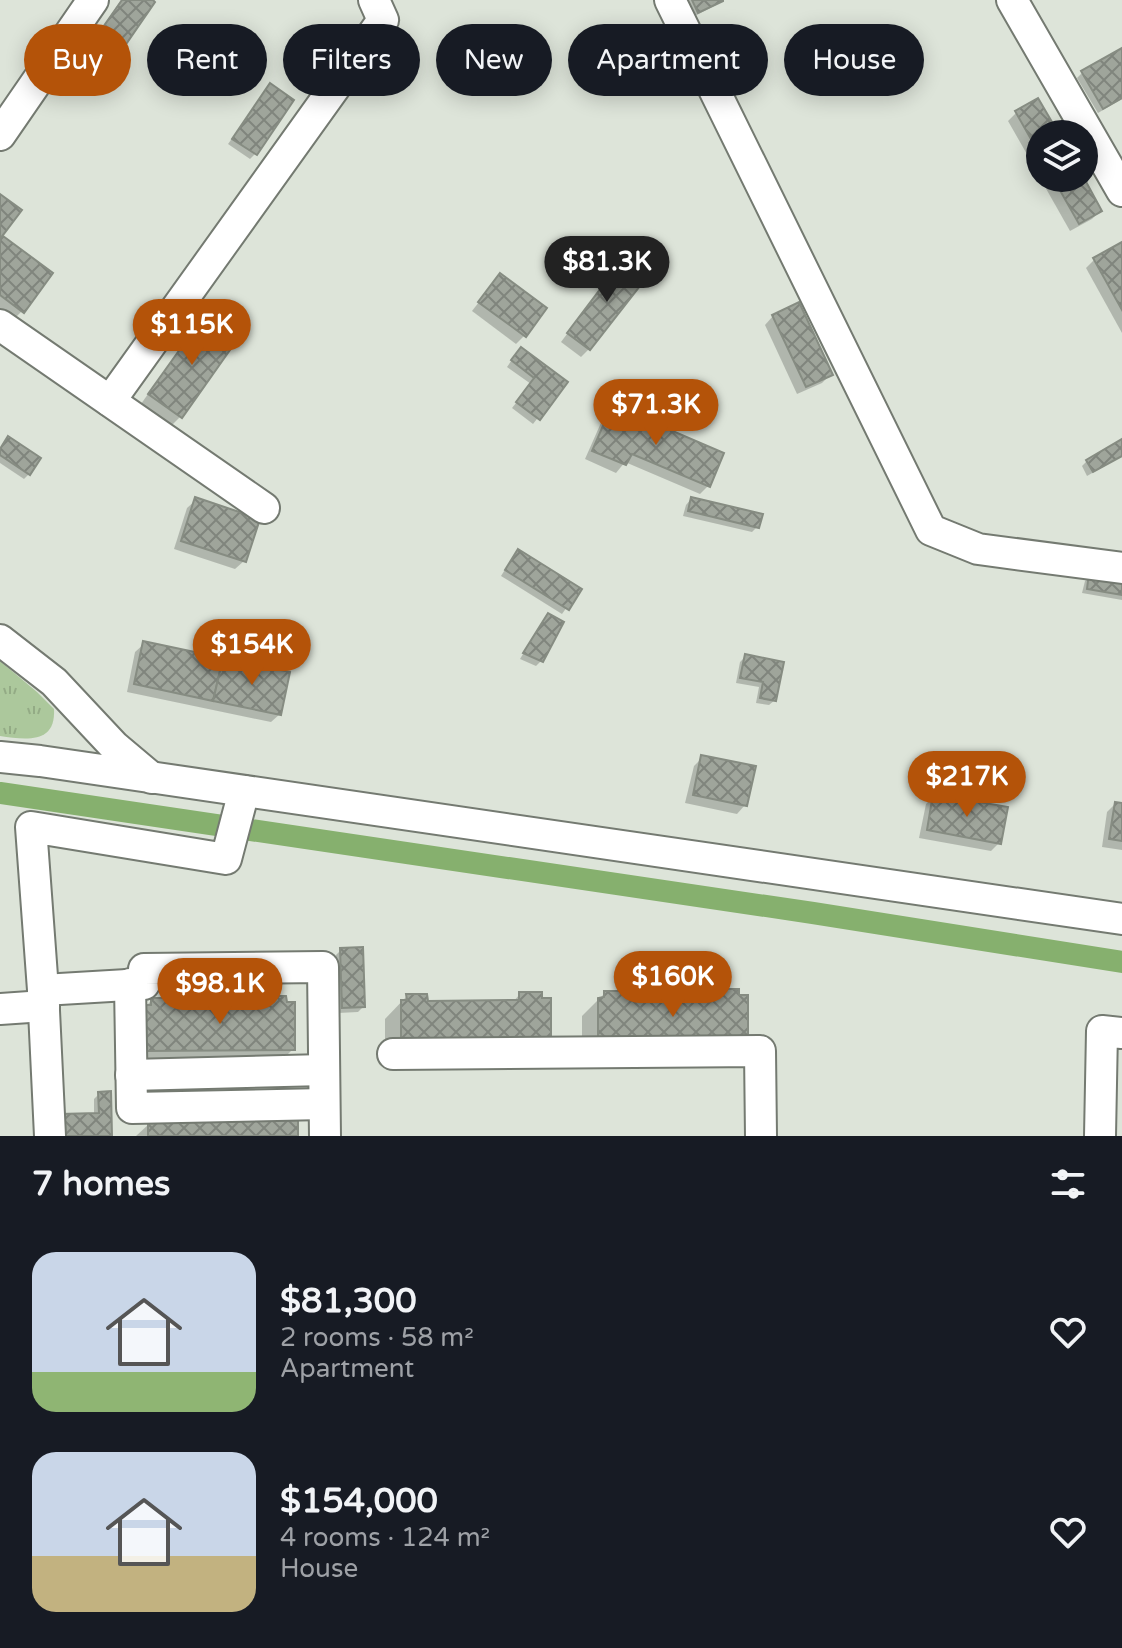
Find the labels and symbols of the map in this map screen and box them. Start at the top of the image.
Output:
pin: $81.3K [542,236,672,304]
pin: $115K [136,299,248,367]
pin: $71.3K [591,379,721,447]
pin: $154K [196,619,308,687]
pin: $217K [911,751,1023,819]
pin: $160K [617,951,729,1019]
pin: $98.1K [155,958,285,1026]

